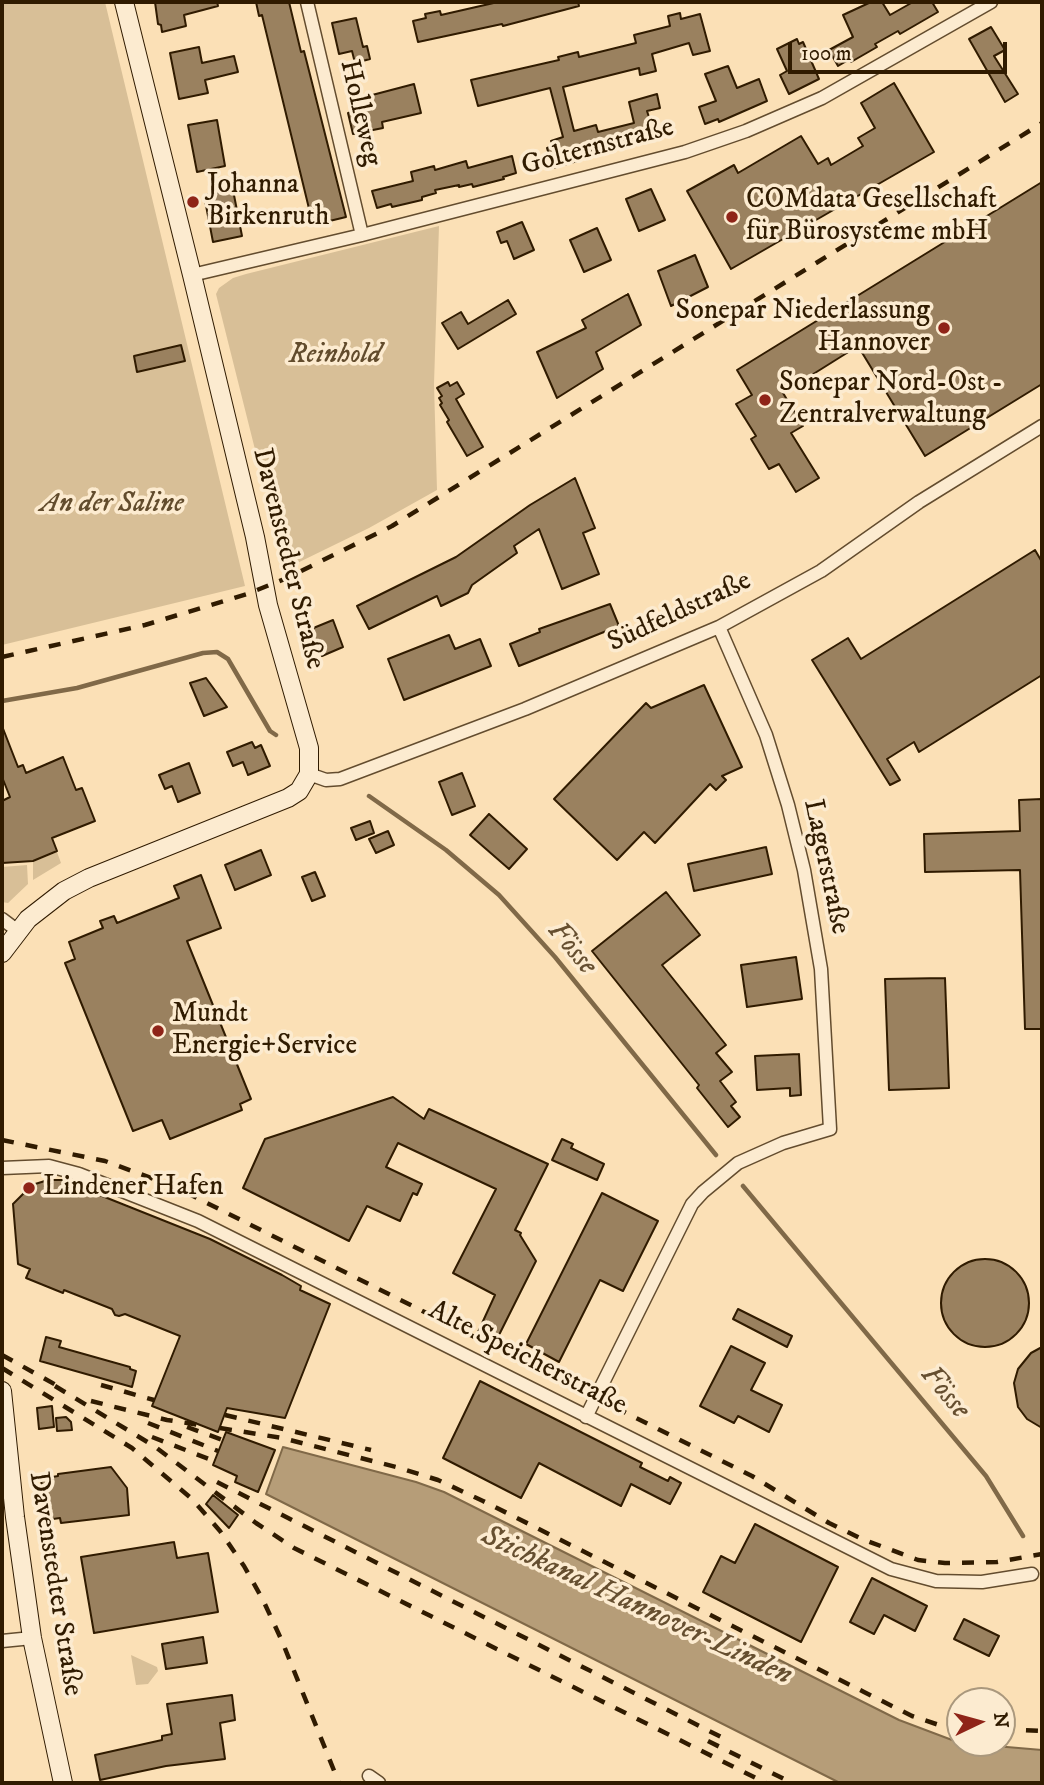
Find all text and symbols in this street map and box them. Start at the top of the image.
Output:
scale bar [792,28,1011,72]
text: 100 m [801,41,852,67]
street label: Holleweg [330,57,388,169]
street label: Golternstraße [518,112,678,184]
place label: Johanna Birkenruth [207,169,330,235]
place label: COMdata Gesellschaft für Bürosysteme mbH [746,184,997,250]
marker: Johanna Birkenruth [185,194,201,210]
marker: COMdata Gesellschaft für Bürosysteme mbH [724,209,740,225]
place label: Sonepar Niederlassung Hannover [676,295,930,361]
marker: Sonepar Niederlassung Hannover [936,320,952,336]
park label: Reinhold [289,339,381,373]
place label: Sonepar Nord-Ost - Zentralverwaltung [779,367,1003,433]
marker: Sonepar Nord-Ost - Zentralverwaltung [757,392,773,408]
street label: Davenstedter Straße [243,445,331,673]
park label: An der Saline [40,488,184,522]
street label: Südfeldstraße [603,565,757,661]
street label: Lagerstraße [794,797,856,937]
water label: Fösse [538,915,604,983]
place label: Mundt Energie+Service [172,998,357,1064]
marker: Mundt Energie+Service [150,1023,166,1039]
place label: Lindener Hafen [43,1171,224,1205]
marker: Lindener Hafen [21,1180,37,1196]
street label: Alte Speicherstraße [422,1295,632,1423]
water label: Fösse [911,1359,977,1427]
street label: Davenstedter Straße [20,1470,88,1698]
water label: Stichkanal Hannover-Linden [475,1519,797,1695]
north arrow [946,1687,1016,1757]
text: N [988,1712,1013,1729]

